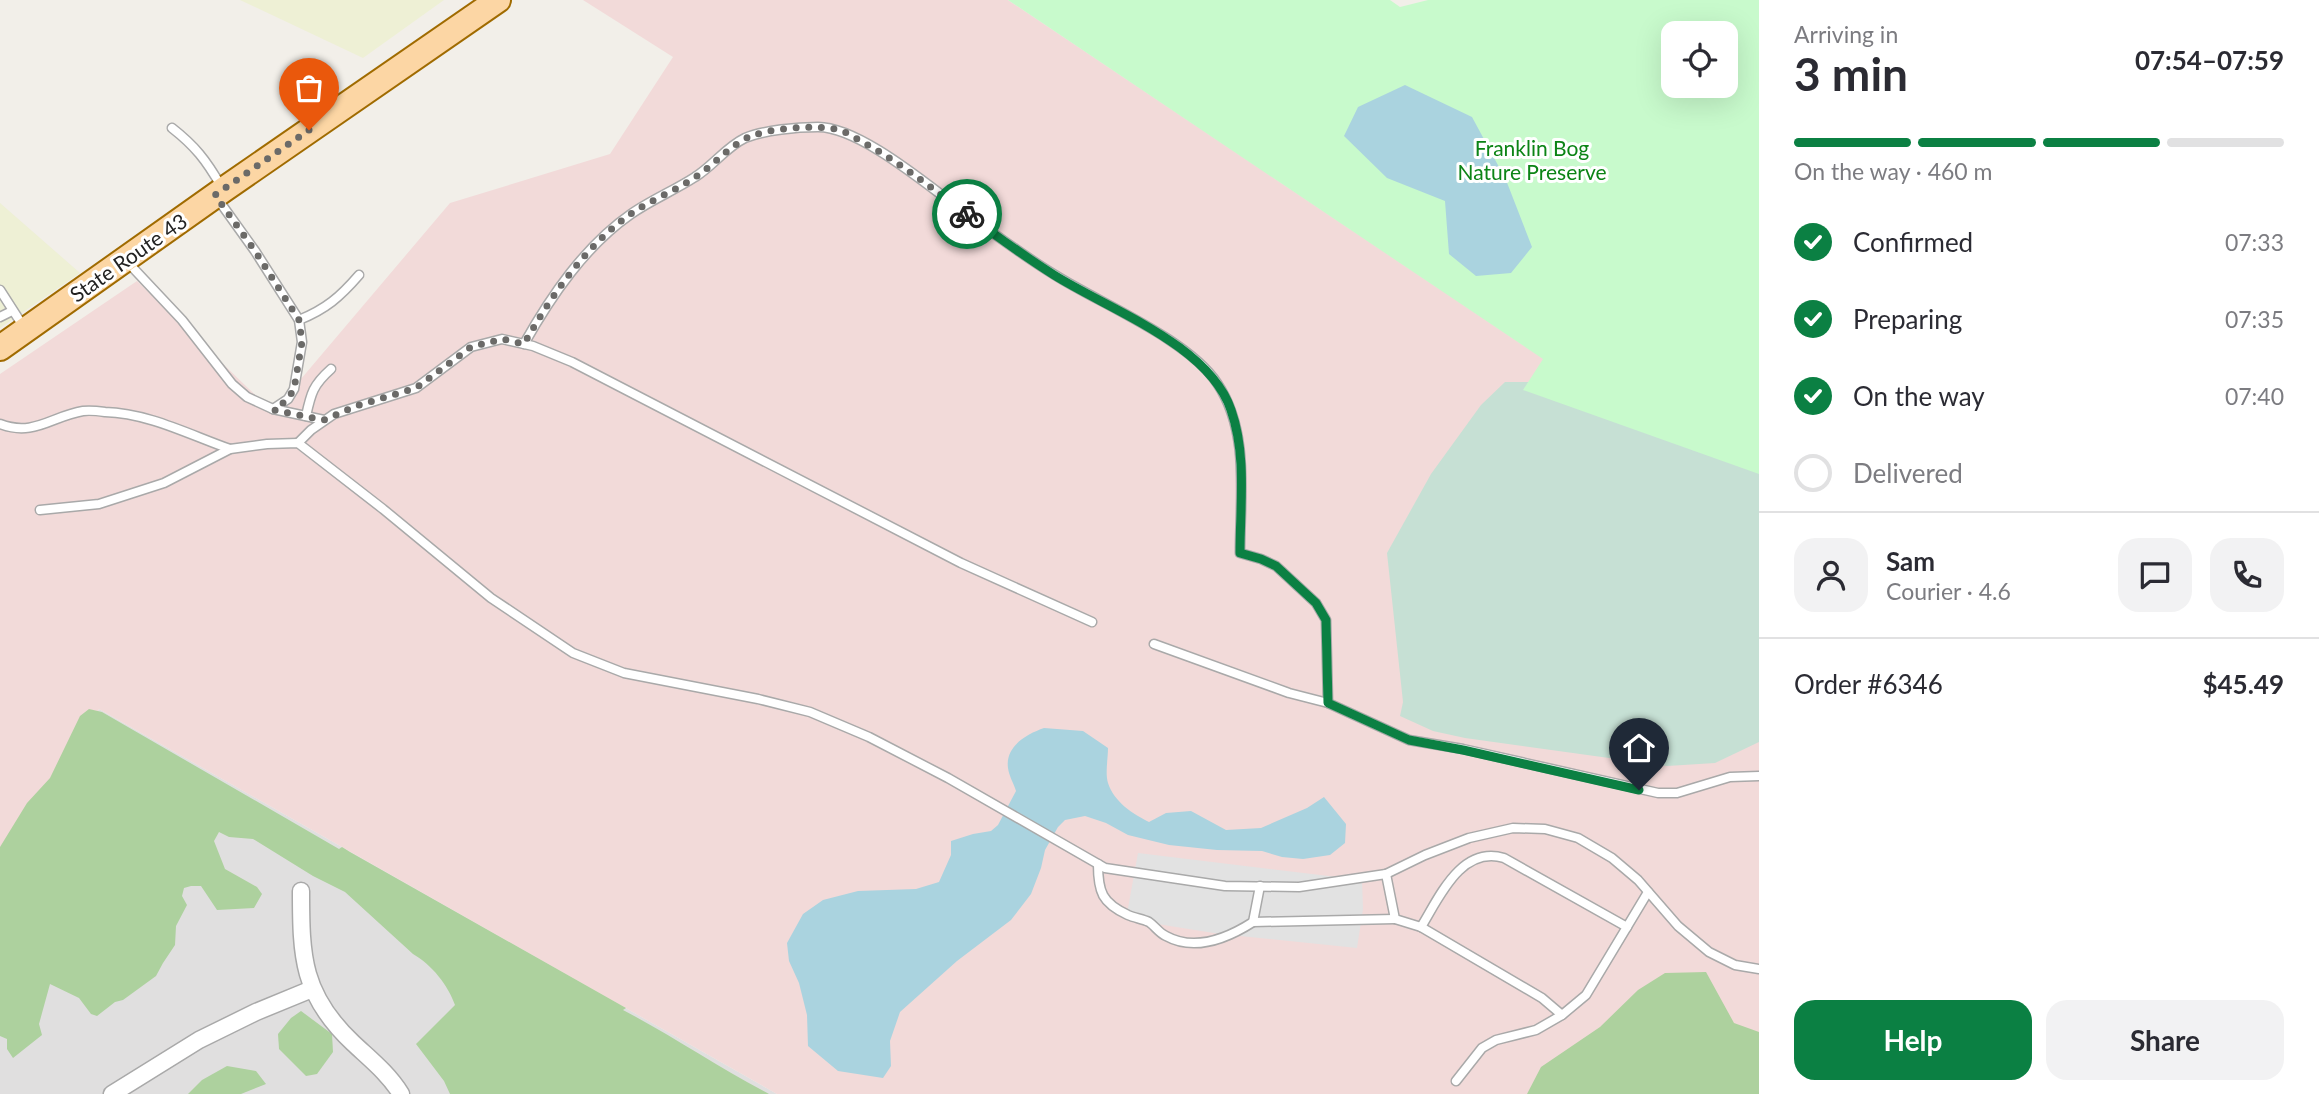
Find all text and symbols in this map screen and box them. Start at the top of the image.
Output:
text: Arriving in [1794,20,1898,48]
map controls [1661,21,1738,98]
button: locate [1661,21,1738,98]
text: 07:54–07:59 [2135,44,2284,76]
text: 3 min [1794,46,1908,101]
pin [279,58,339,130]
icon: bag [290,69,328,107]
park label: Franklin Bog Nature Preserve [1457,135,1607,184]
text: On the way · 460 m [1794,157,1993,185]
courier [932,179,1002,249]
icon: bike [948,195,986,233]
street label: State Route 43 [65,207,191,307]
icon: check [1794,223,1832,261]
text: Confirmed [1853,226,1973,258]
text: 07:33 [2225,228,2284,256]
icon: check [1794,300,1832,338]
text: Preparing [1853,303,1962,335]
text: 07:35 [2225,305,2284,333]
icon: check [1794,377,1832,415]
text: On the way [1853,380,1985,412]
text: 07:40 [2225,382,2284,410]
text: Delivered [1853,457,1963,489]
button: person [1794,538,1868,612]
button: chat [2118,538,2192,612]
button: phone [2210,538,2284,612]
text: Sam [1886,545,1935,577]
text: Courier · 4.6 [1886,577,2011,605]
text: Order #6346 [1794,668,1943,700]
text: $45.49 [2202,668,2284,700]
pin [1609,718,1669,790]
icon: home [1620,729,1658,767]
button: Help [1794,1000,2032,1080]
button: Share [2046,1000,2284,1080]

